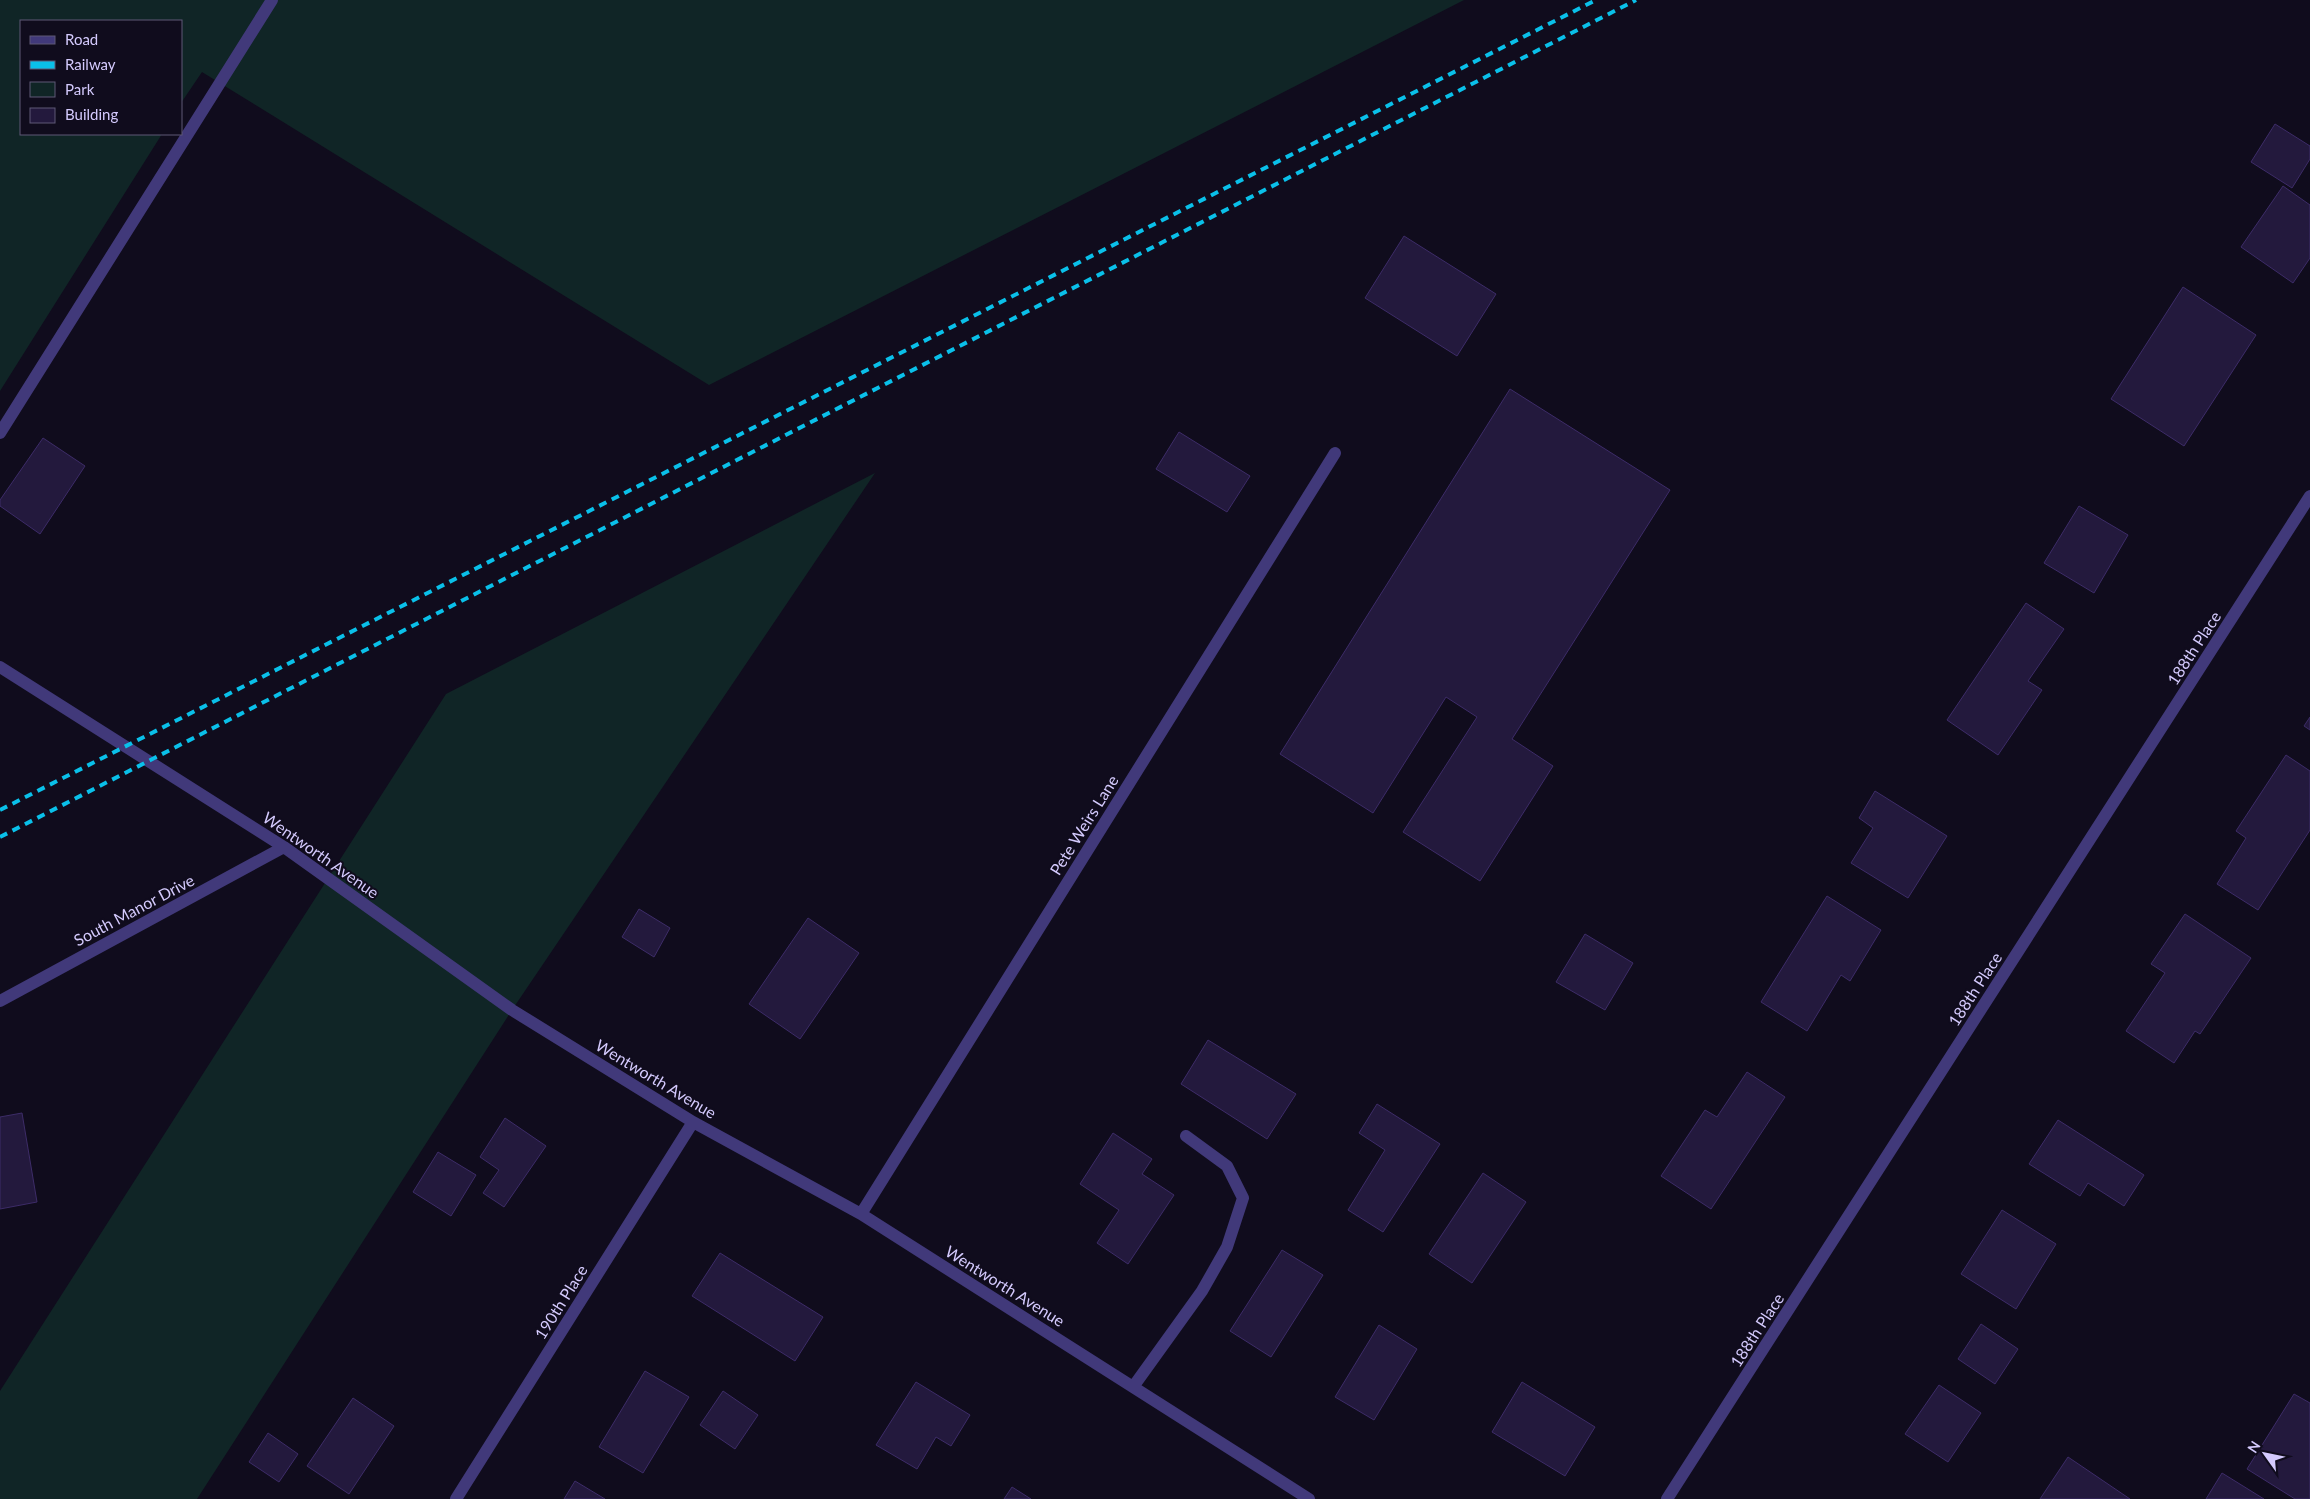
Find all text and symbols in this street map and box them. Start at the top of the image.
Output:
legend [20,20,182,135]
text: Road [65,30,98,48]
text: Railway [65,55,116,73]
text: Park [65,80,95,98]
text: Building [65,105,118,123]
street label: 188th Place [2163,607,2224,688]
street label: Pete Weirs Lane [1045,771,1122,878]
street label: Wentworth Avenue [260,807,383,902]
street label: South Manor Drive [70,870,197,949]
street label: 188th Place [1944,948,2005,1029]
street label: Wentworth Avenue [593,1035,720,1122]
street label: Wentworth Avenue [942,1241,1068,1330]
street label: 190th Place [530,1261,591,1342]
street label: 188th Place [1726,1289,1787,1370]
north arrow [2240,1429,2290,1479]
text: N [2244,1437,2264,1456]

